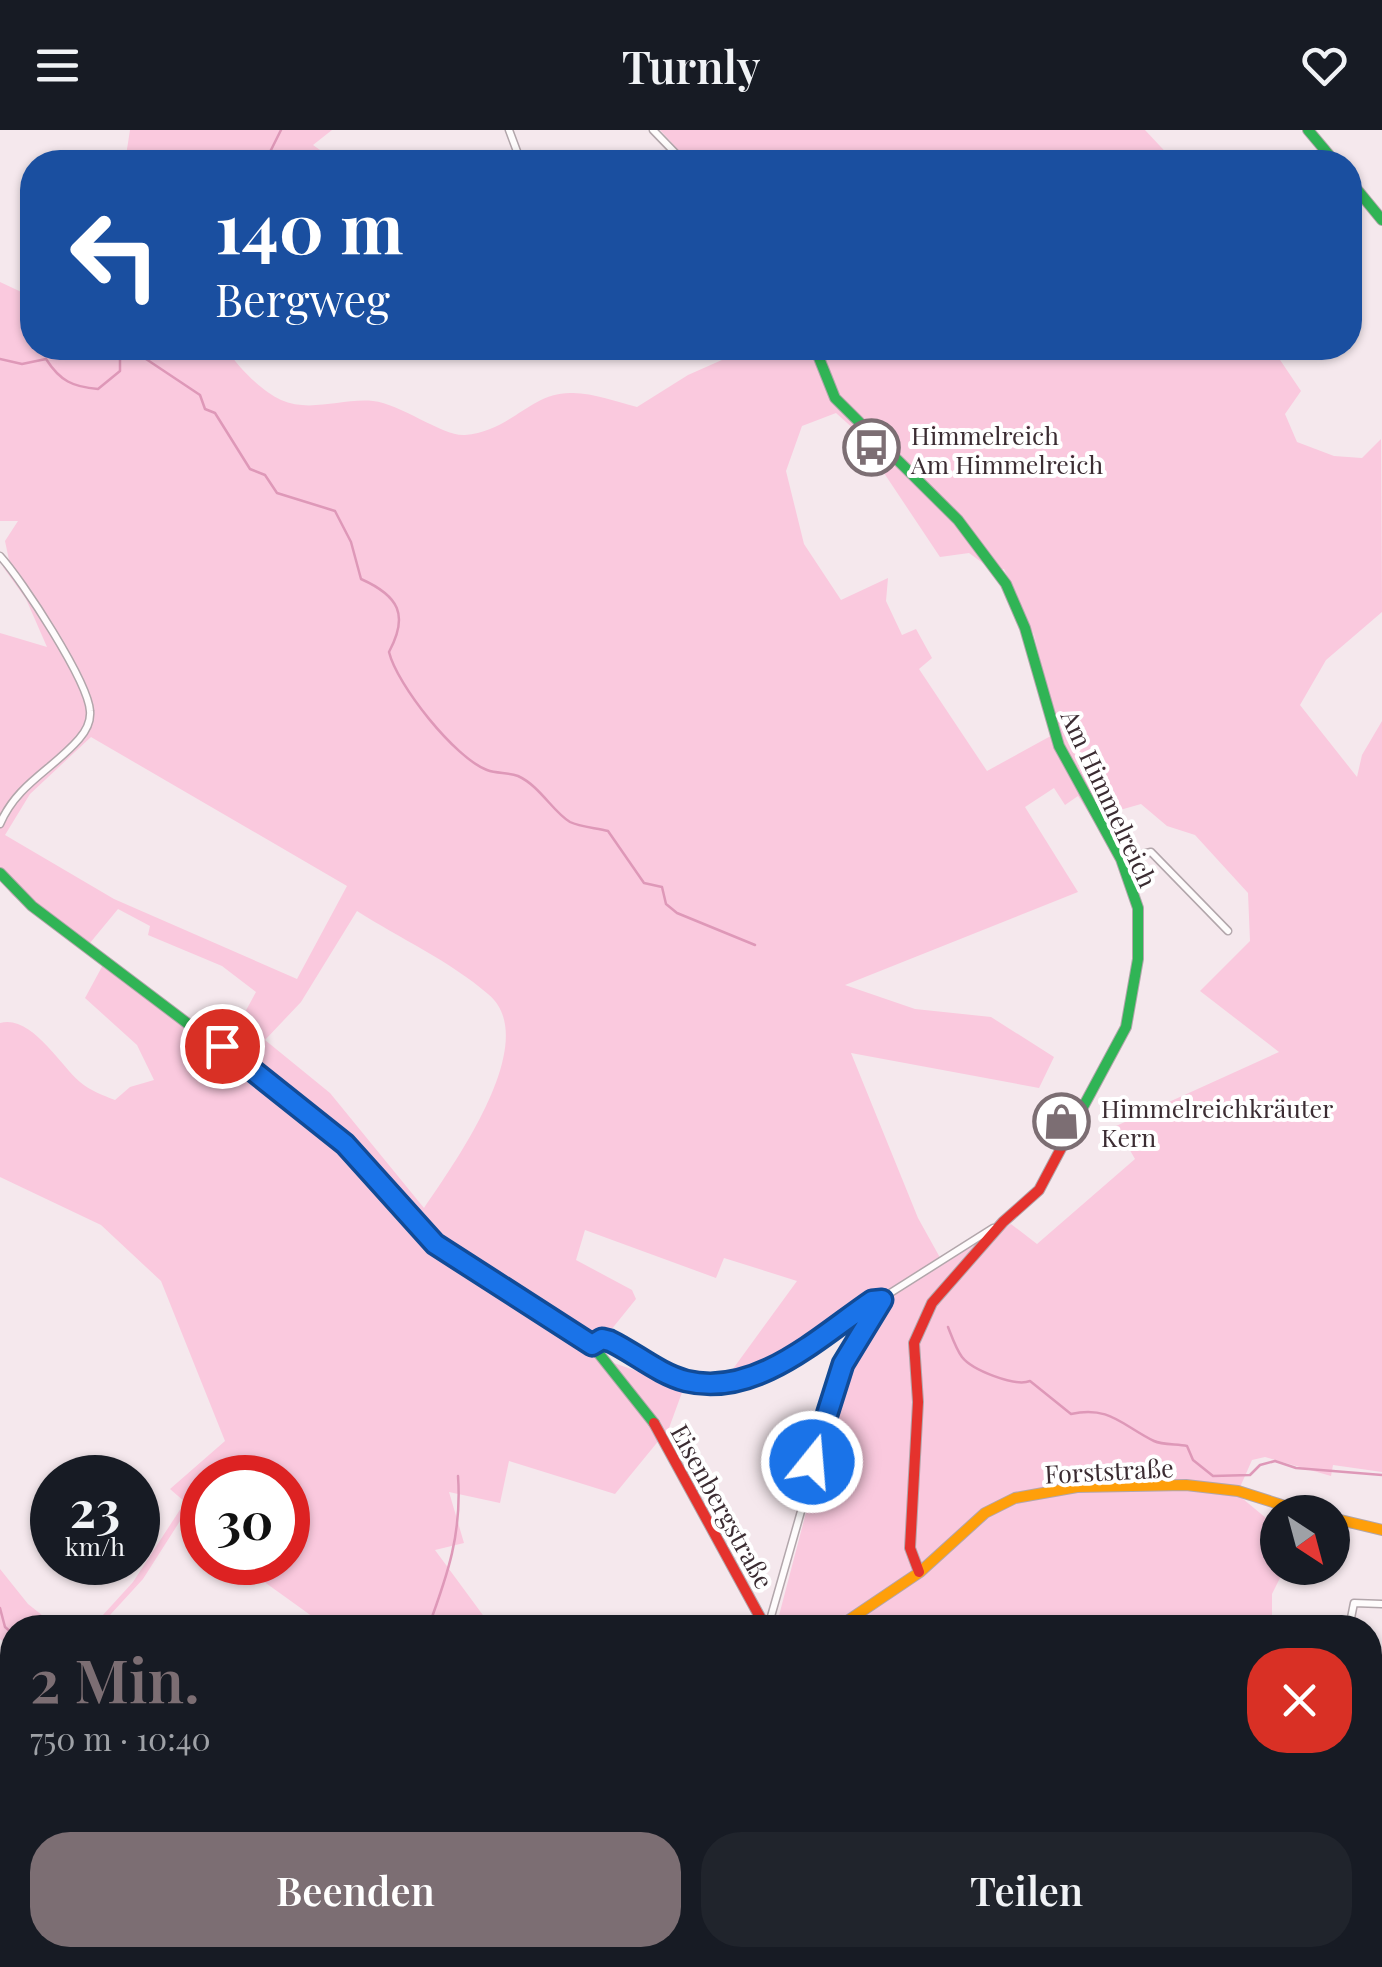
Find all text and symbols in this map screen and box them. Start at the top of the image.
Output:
text: Turnly [622,35,760,95]
icon: menu [30,38,85,93]
icon: heart [1297,38,1352,93]
text: 140 m [215,178,404,272]
icon: left [50,190,180,320]
text: Bergweg [215,268,390,328]
bus stop icon: Himmelreich Am Himmelreich [842,418,902,478]
place label: Himmelreich Am Himmelreich [910,418,1103,480]
street label: Am Himmelreich [1054,703,1166,892]
pin [180,1004,265,1089]
icon: arrive [195,1019,250,1074]
shop icon: Himmelreichkräuter Kern [1032,1091,1092,1151]
place label: Himmelreichkräuter Kern [1101,1091,1333,1153]
position arrow [760,1410,864,1514]
street label: Eisenbergstraße [664,1418,782,1594]
street label: Forststraße [1044,1450,1174,1490]
speed limit sign: 30 [180,1455,310,1585]
text: 23 [70,1474,120,1541]
north arrow [1260,1495,1350,1585]
map controls [1260,1495,1350,1585]
text: km/h [65,1529,125,1562]
text: 2 Min. [30,1638,200,1718]
button: close [1247,1648,1352,1753]
text: 750 m · 10:40 [30,1716,211,1759]
button: Beenden [30,1832,681,1947]
button: Teilen [701,1832,1352,1947]

